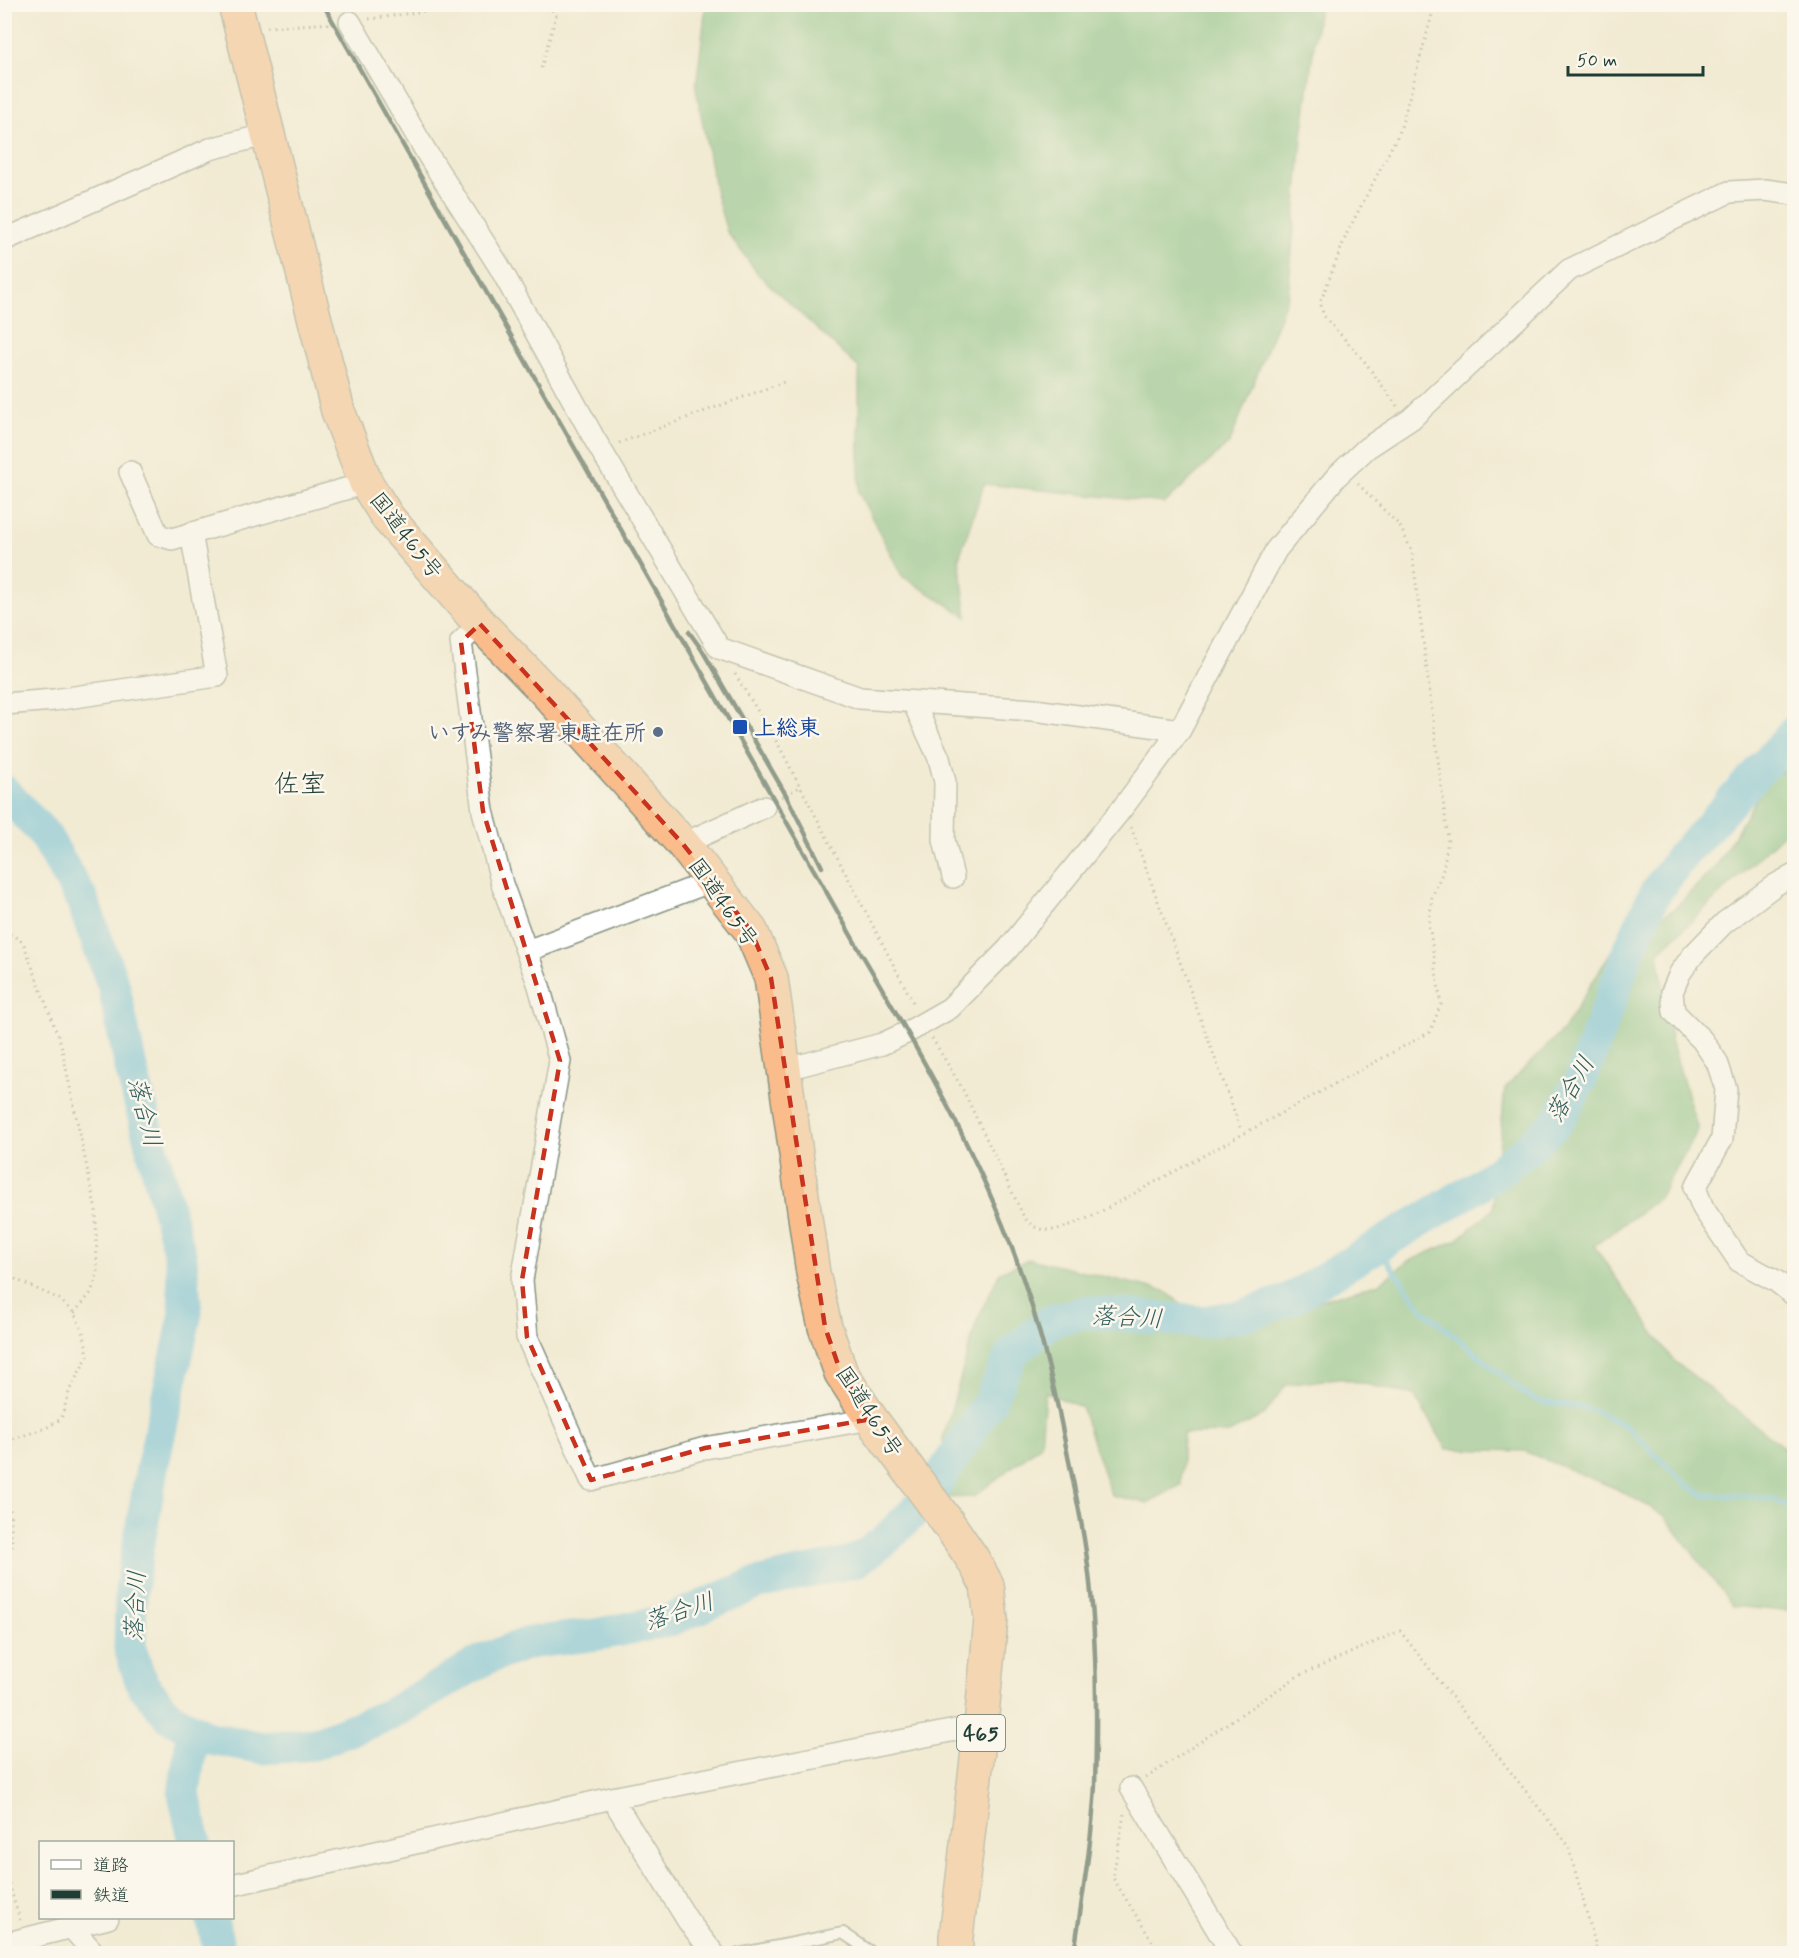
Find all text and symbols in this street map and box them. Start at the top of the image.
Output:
scale bar [1568,39,1703,77]
text: 50 m [1577,49,1617,73]
street label: 国道465号 [363,487,448,586]
place label: 上総東 [754,715,820,743]
marker: 上総東 [731,718,749,736]
place label: いすみ警察署東駐在所 [428,720,646,748]
marker: いすみ警察署東駐在所 [651,725,665,739]
district label: 佐室 [274,768,326,802]
street label: 国道465号 [681,853,763,953]
water label: 落合川 [1540,1051,1603,1129]
water label: 落合川 [120,1074,167,1151]
water label: 落合川 [1090,1301,1164,1336]
street label: 国道465号 [828,1361,908,1463]
water label: 落合川 [119,1569,154,1643]
water label: 落合川 [640,1587,718,1638]
road number: 465 [957,1715,1005,1751]
legend [39,1841,234,1919]
text: 道路 [93,1854,129,1878]
text: 鉄道 [93,1884,129,1908]

